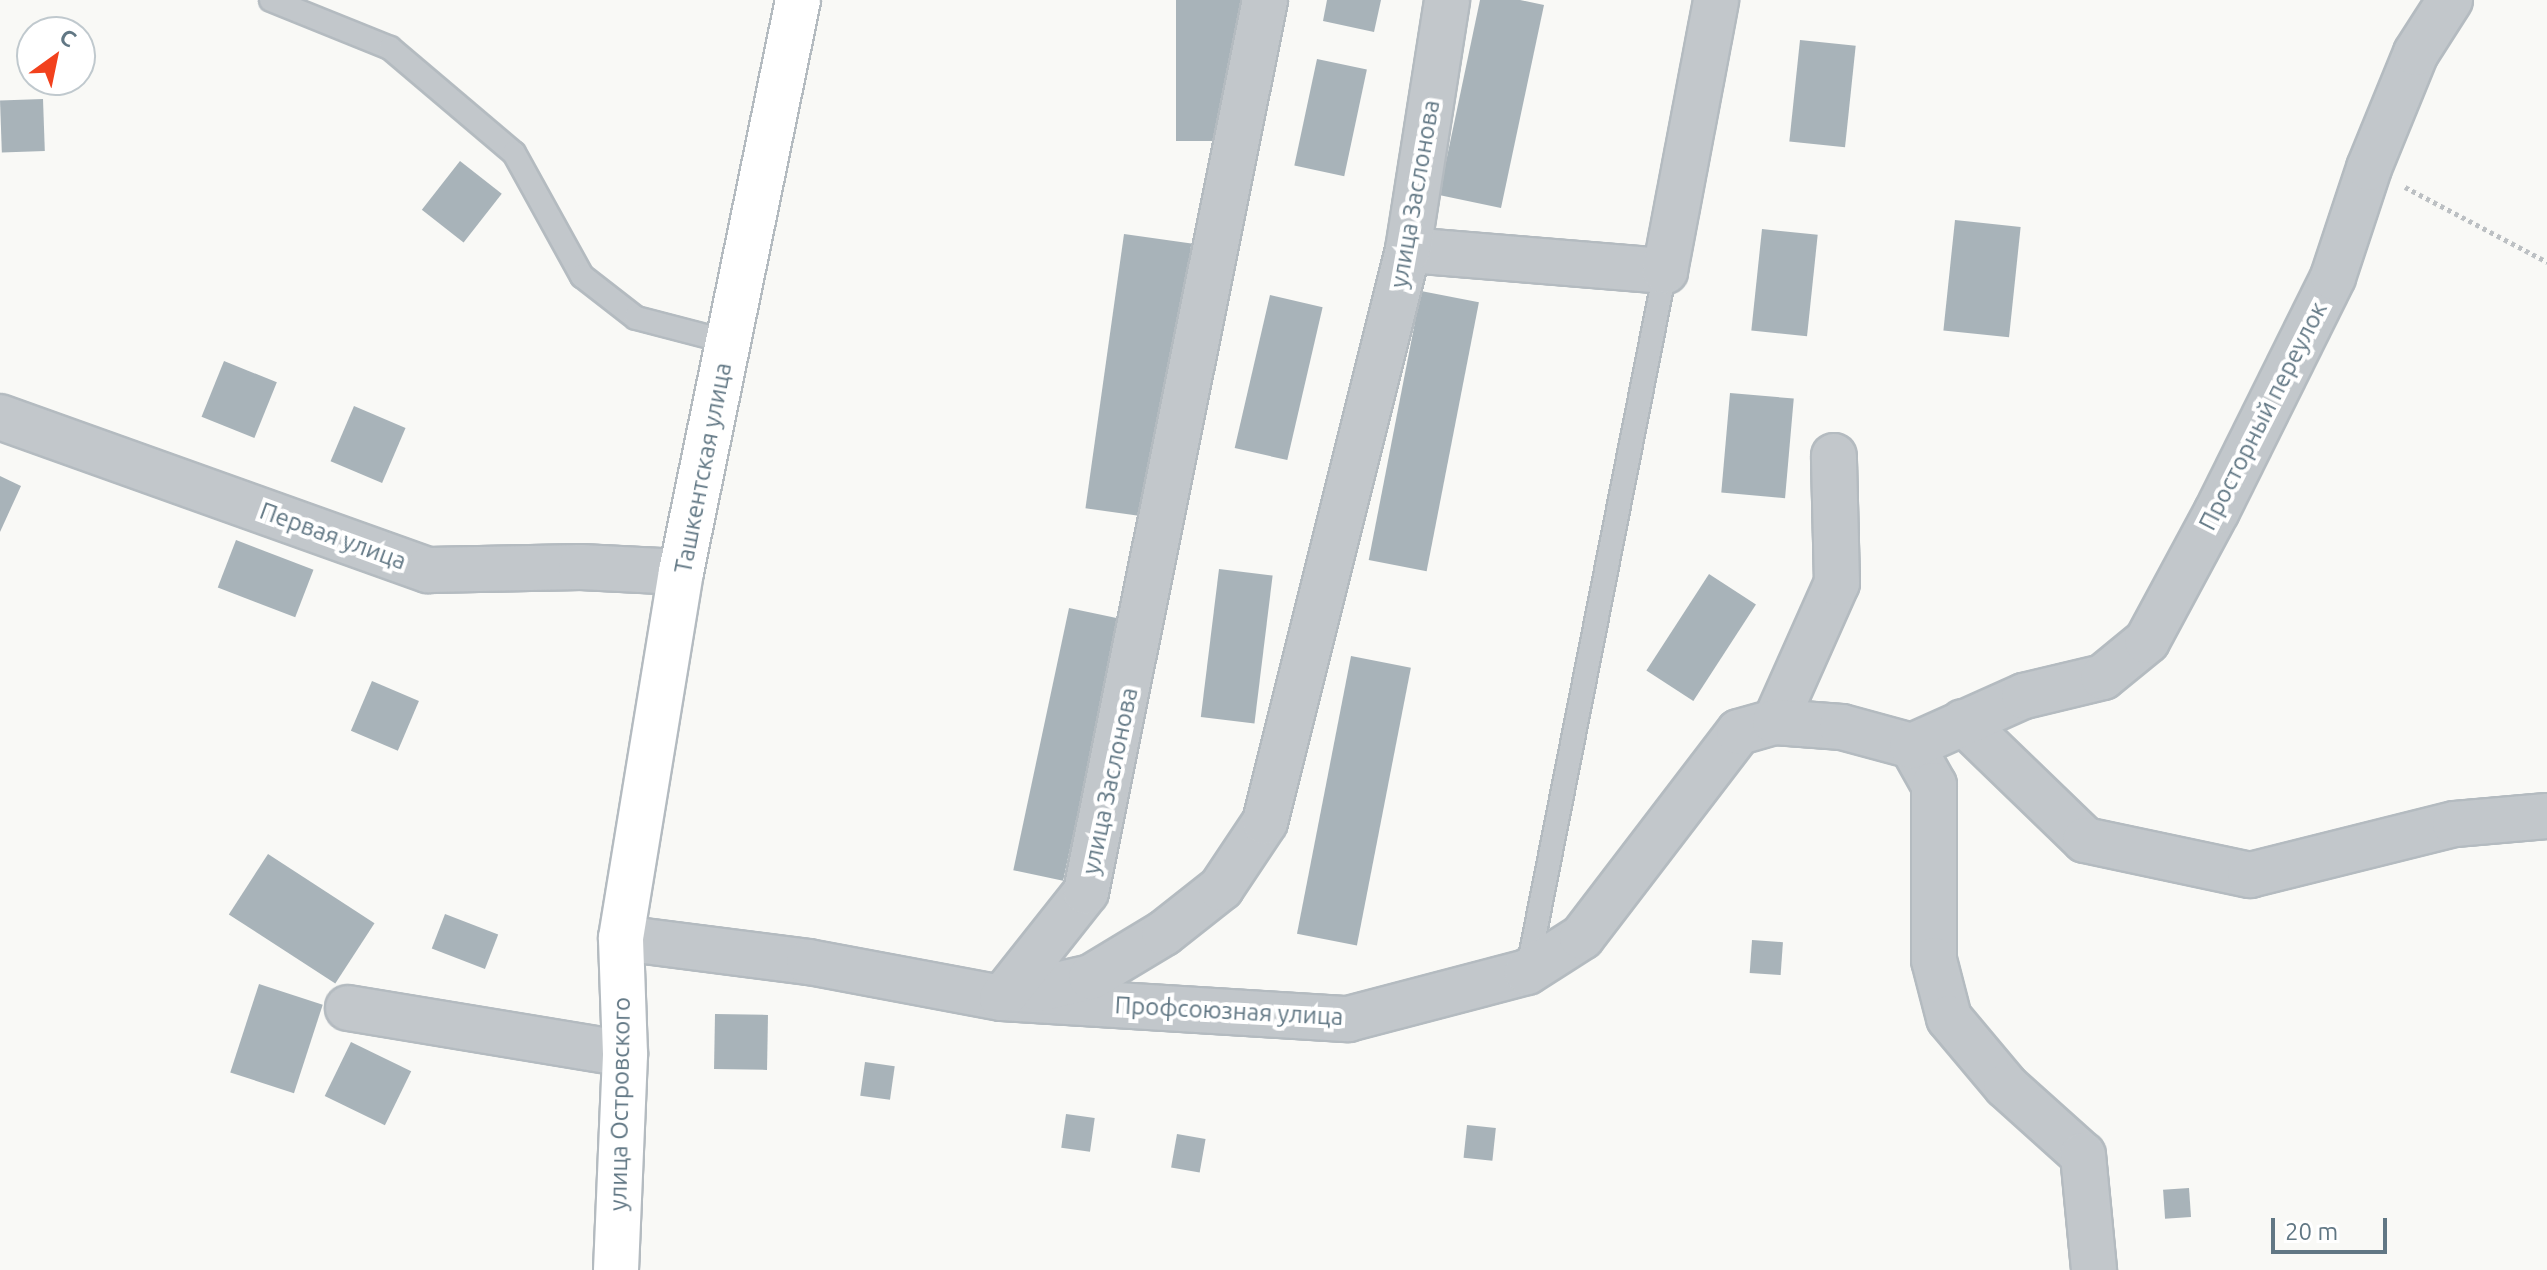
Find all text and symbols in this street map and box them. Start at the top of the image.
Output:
north arrow [16,16,96,96]
text: С [56,23,81,51]
street label: улица Заслонова [1384,98,1446,290]
street label: Просторный переулок [2193,297,2333,535]
street label: Ташкентская улица [668,360,738,576]
street label: Первая улица [256,496,410,576]
street label: улица Заслонова [1076,685,1144,877]
street label: Профсоюзная улица [1114,991,1344,1031]
street label: улица Островского [604,997,636,1211]
scale bar [2275,1202,2391,1252]
text: 20 m [2285,1218,2338,1245]

